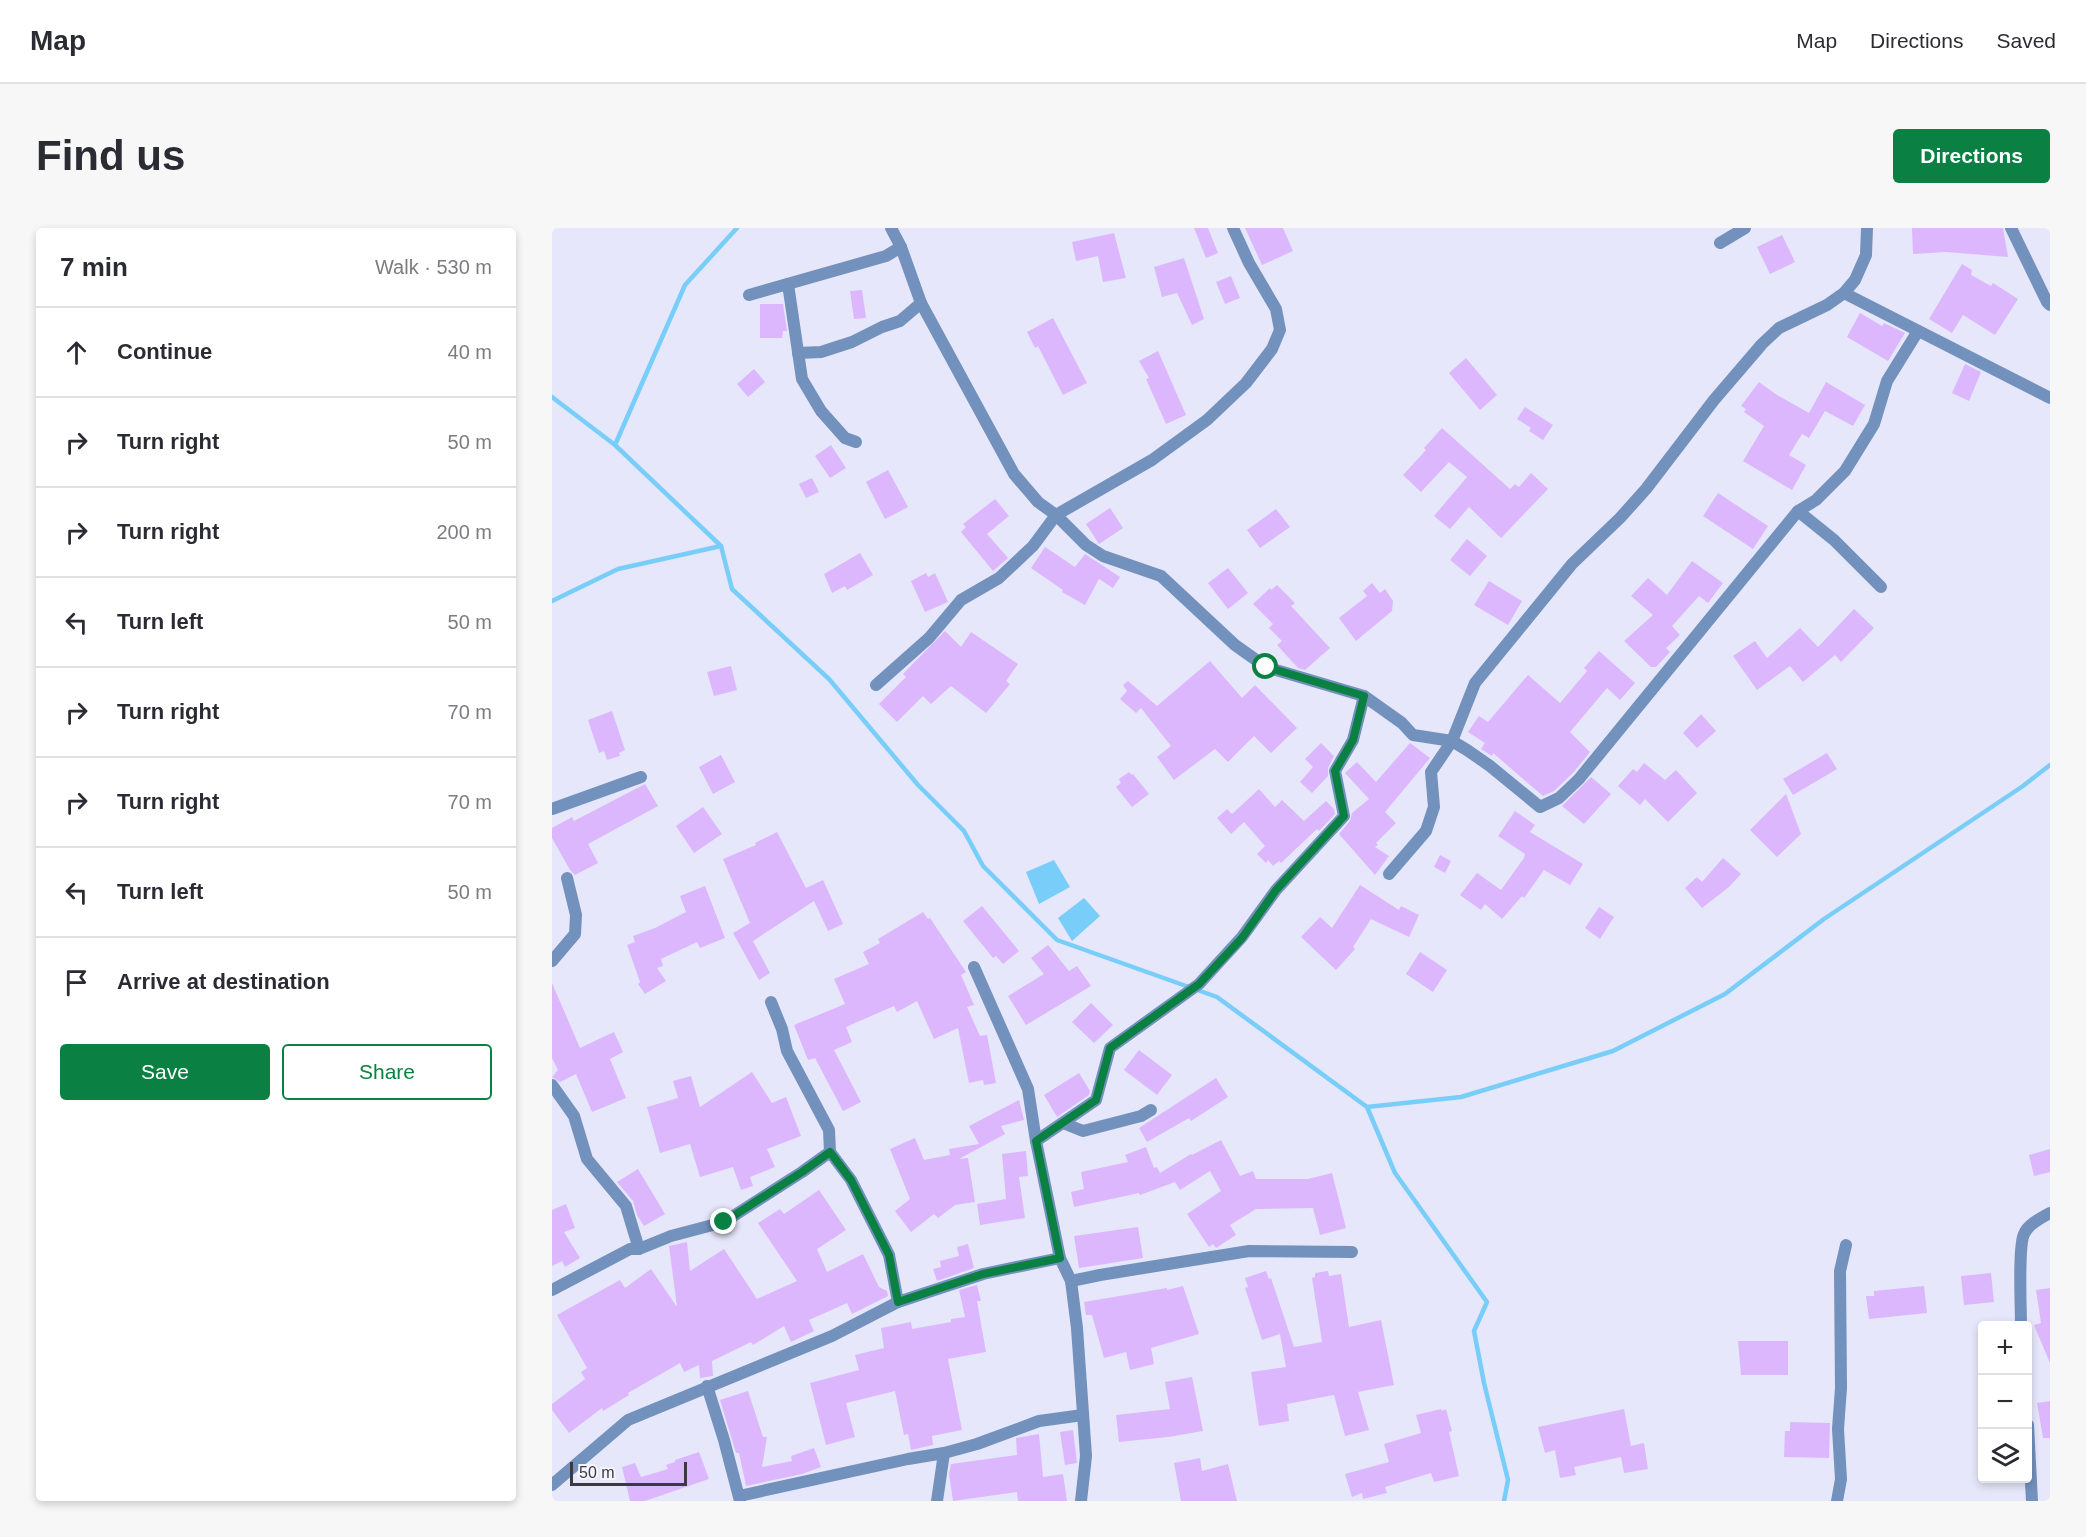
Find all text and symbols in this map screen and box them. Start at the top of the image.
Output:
text: Map [30,25,86,56]
text: Map [1796,29,1837,52]
text: Directions [1870,29,1963,52]
text: Saved [1996,29,2056,52]
button: Directions [1893,129,2050,183]
text: Find us [36,132,185,179]
text: 7 min [60,252,128,282]
text: Walk · 530 m [375,256,492,278]
icon: ahead [60,336,93,369]
text: Continue [117,339,212,364]
text: 40 m [448,341,492,363]
icon: right [60,426,93,459]
text: Turn right [117,429,219,454]
text: 50 m [448,431,492,453]
icon: right [60,516,93,549]
text: Turn right [117,519,219,544]
text: 200 m [436,521,492,543]
icon: left [60,606,93,639]
text: Turn left [117,609,203,634]
text: 50 m [448,611,492,633]
route start [1252,653,1278,679]
icon: right [60,696,93,729]
text: Turn right [117,699,219,724]
text: 70 m [448,701,492,723]
icon: right [60,786,93,819]
text: Turn right [117,789,219,814]
text: 70 m [448,791,492,813]
icon: left [60,876,93,909]
text: Turn left [117,879,203,904]
text: 50 m [448,881,492,903]
icon: arrive [60,966,93,999]
text: Arrive at destination [117,969,330,994]
button: Save [60,1044,270,1100]
button: Share [282,1044,492,1100]
route end [710,1208,736,1234]
map controls [1978,1321,2032,1483]
button: + [1978,1321,2032,1375]
button: − [1978,1375,2032,1429]
button: layers [1978,1429,2032,1483]
scale bar [570,1459,687,1486]
text: 50 m [579,1464,615,1481]

